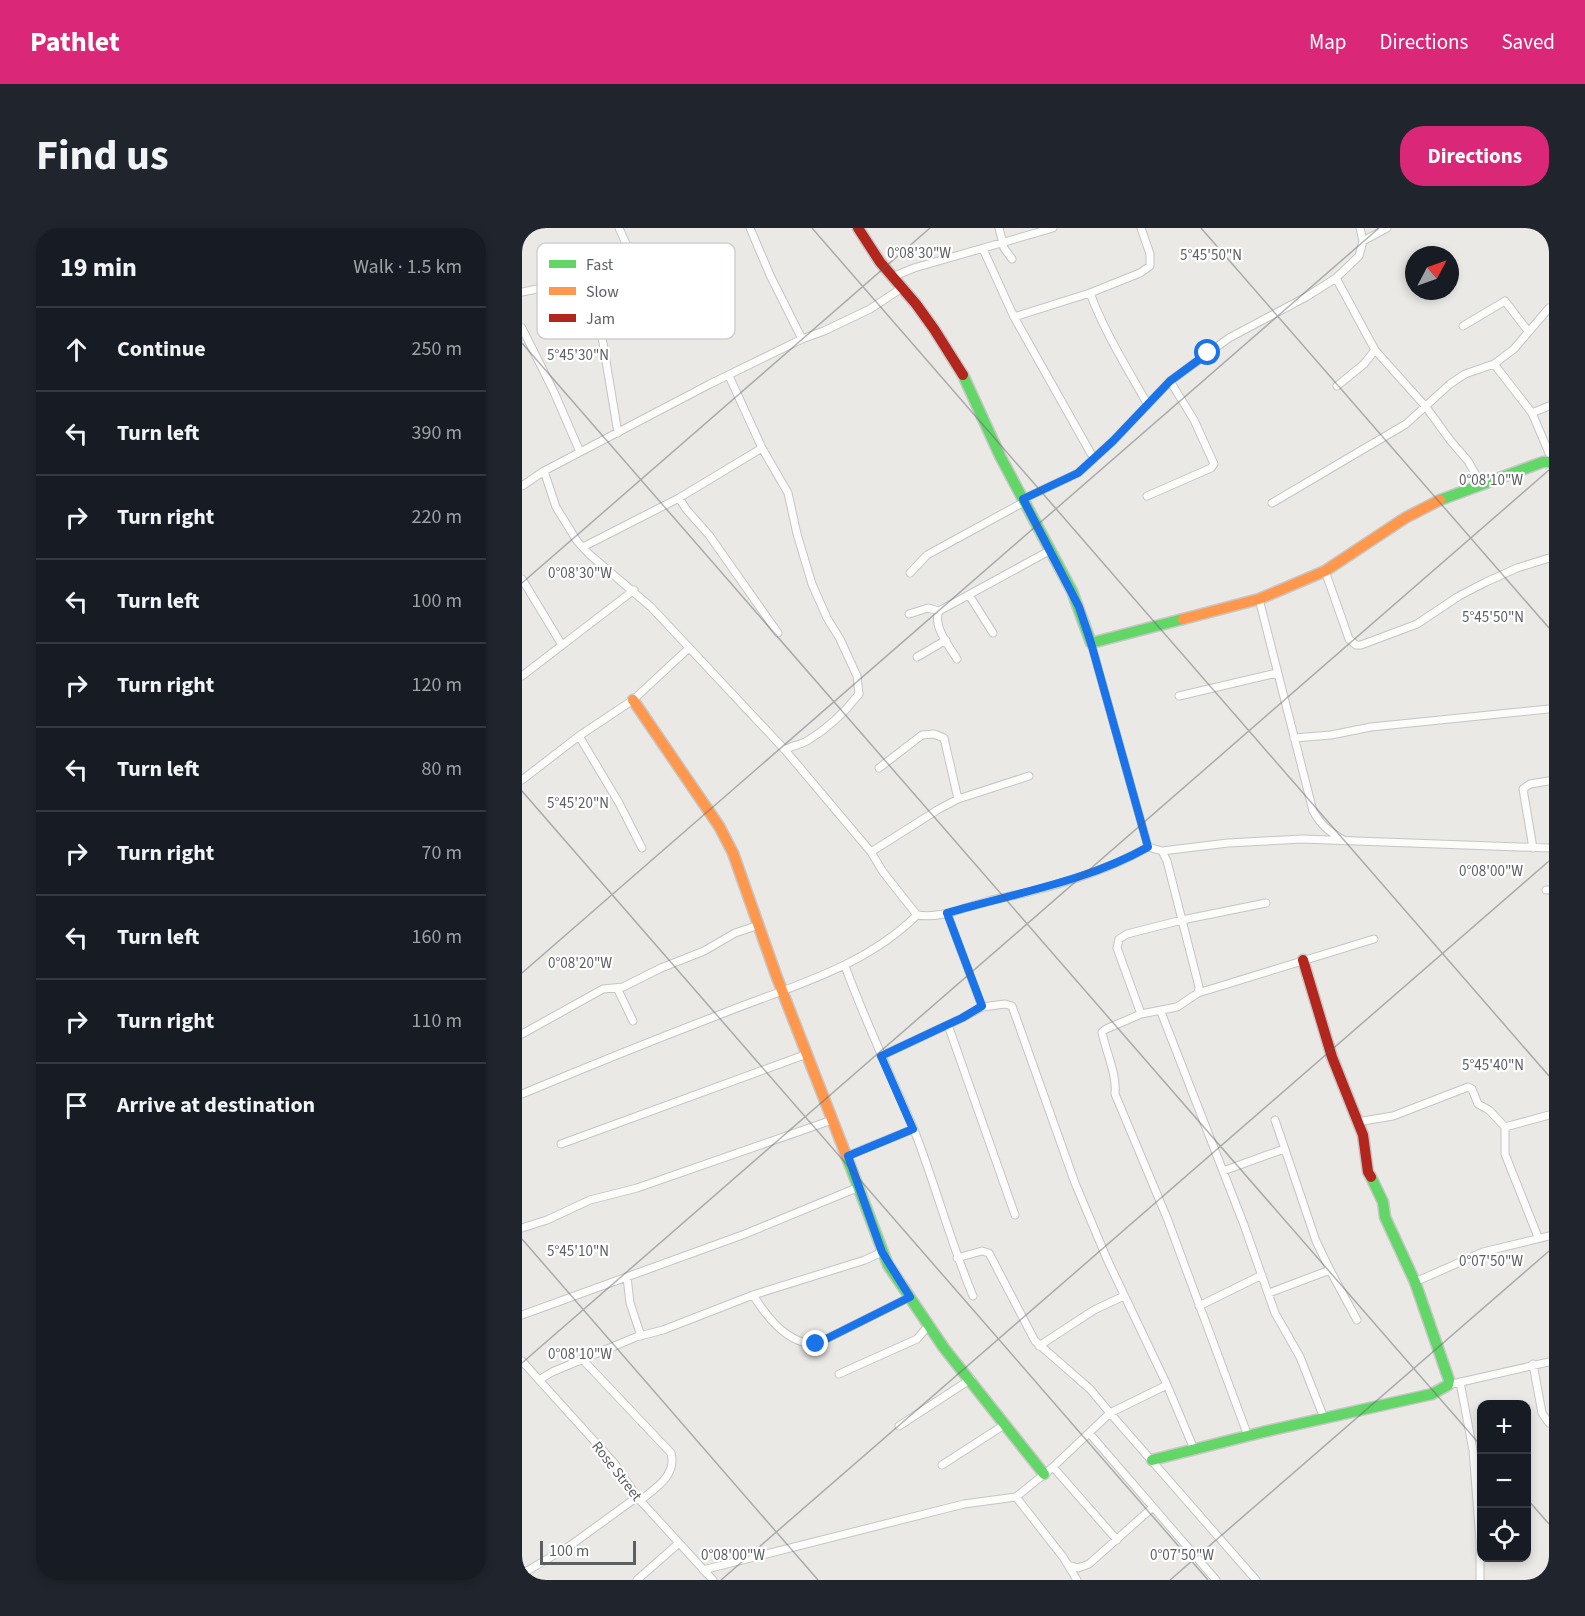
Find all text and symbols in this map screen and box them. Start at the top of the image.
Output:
text: Pathlet [30,22,120,62]
text: Map [1309,27,1347,57]
text: Directions [1380,27,1468,57]
text: Saved [1501,27,1555,57]
text: Find us [36,126,169,186]
button: Directions [1400,126,1549,186]
legend [537,243,735,339]
text: 0°08'30"W [887,243,951,264]
text: 5°45'50"N [1180,245,1242,266]
north arrow [1405,246,1459,300]
text: 19 min [60,249,137,286]
text: Walk · 1.5 km [353,253,462,281]
text: Fast [586,254,614,276]
text: Slow [586,281,619,303]
text: Jam [586,308,615,330]
icon: ahead [60,333,93,366]
text: Continue [117,333,206,365]
text: 250 m [412,335,462,363]
route start [1194,339,1220,365]
text: 5°45'30"N [547,345,609,366]
icon: left [60,417,93,450]
text: Turn left [117,417,199,449]
text: 390 m [412,419,462,447]
text: 0°08'10"W [1459,470,1523,491]
icon: right [60,501,93,534]
text: Turn right [117,501,214,533]
text: 220 m [412,503,462,531]
text: 0°08'30"W [548,563,612,584]
icon: left [60,585,93,618]
text: Turn left [117,585,199,617]
text: 100 m [412,587,462,615]
text: 5°45'50"N [1462,607,1524,628]
icon: right [60,669,93,702]
text: Turn right [117,669,214,701]
text: 120 m [412,671,462,699]
icon: left [60,753,93,786]
text: Turn left [117,753,199,785]
text: 80 m [422,755,462,783]
text: 5°45'20"N [547,793,609,814]
icon: right [60,837,93,870]
text: Turn right [117,837,214,869]
text: 70 m [422,839,462,867]
text: 0°08'00"W [1459,861,1523,882]
icon: left [60,921,93,954]
text: Turn left [117,921,199,953]
text: 160 m [412,923,462,951]
text: 0°08'20"W [548,953,612,974]
icon: right [60,1005,93,1038]
text: Turn right [117,1005,214,1037]
text: 110 m [412,1007,462,1035]
text: 5°45'40"N [1462,1055,1524,1076]
icon: arrive [60,1089,93,1122]
text: Arrive at destination [117,1089,315,1121]
text: 5°45'10"N [547,1241,609,1262]
text: 0°07'50"W [1459,1251,1523,1272]
route end [802,1330,828,1356]
text: 0°08'10"W [548,1344,612,1365]
map controls [1477,1400,1531,1562]
button: + [1477,1400,1531,1454]
street label: Rose Street [587,1437,647,1506]
button: − [1477,1454,1531,1508]
button: locate [1477,1508,1531,1562]
scale bar [540,1538,636,1566]
text: 100 m [549,1540,589,1562]
text: 0°08'00"W [701,1545,765,1566]
text: 0°07'50"W [1150,1545,1214,1566]

